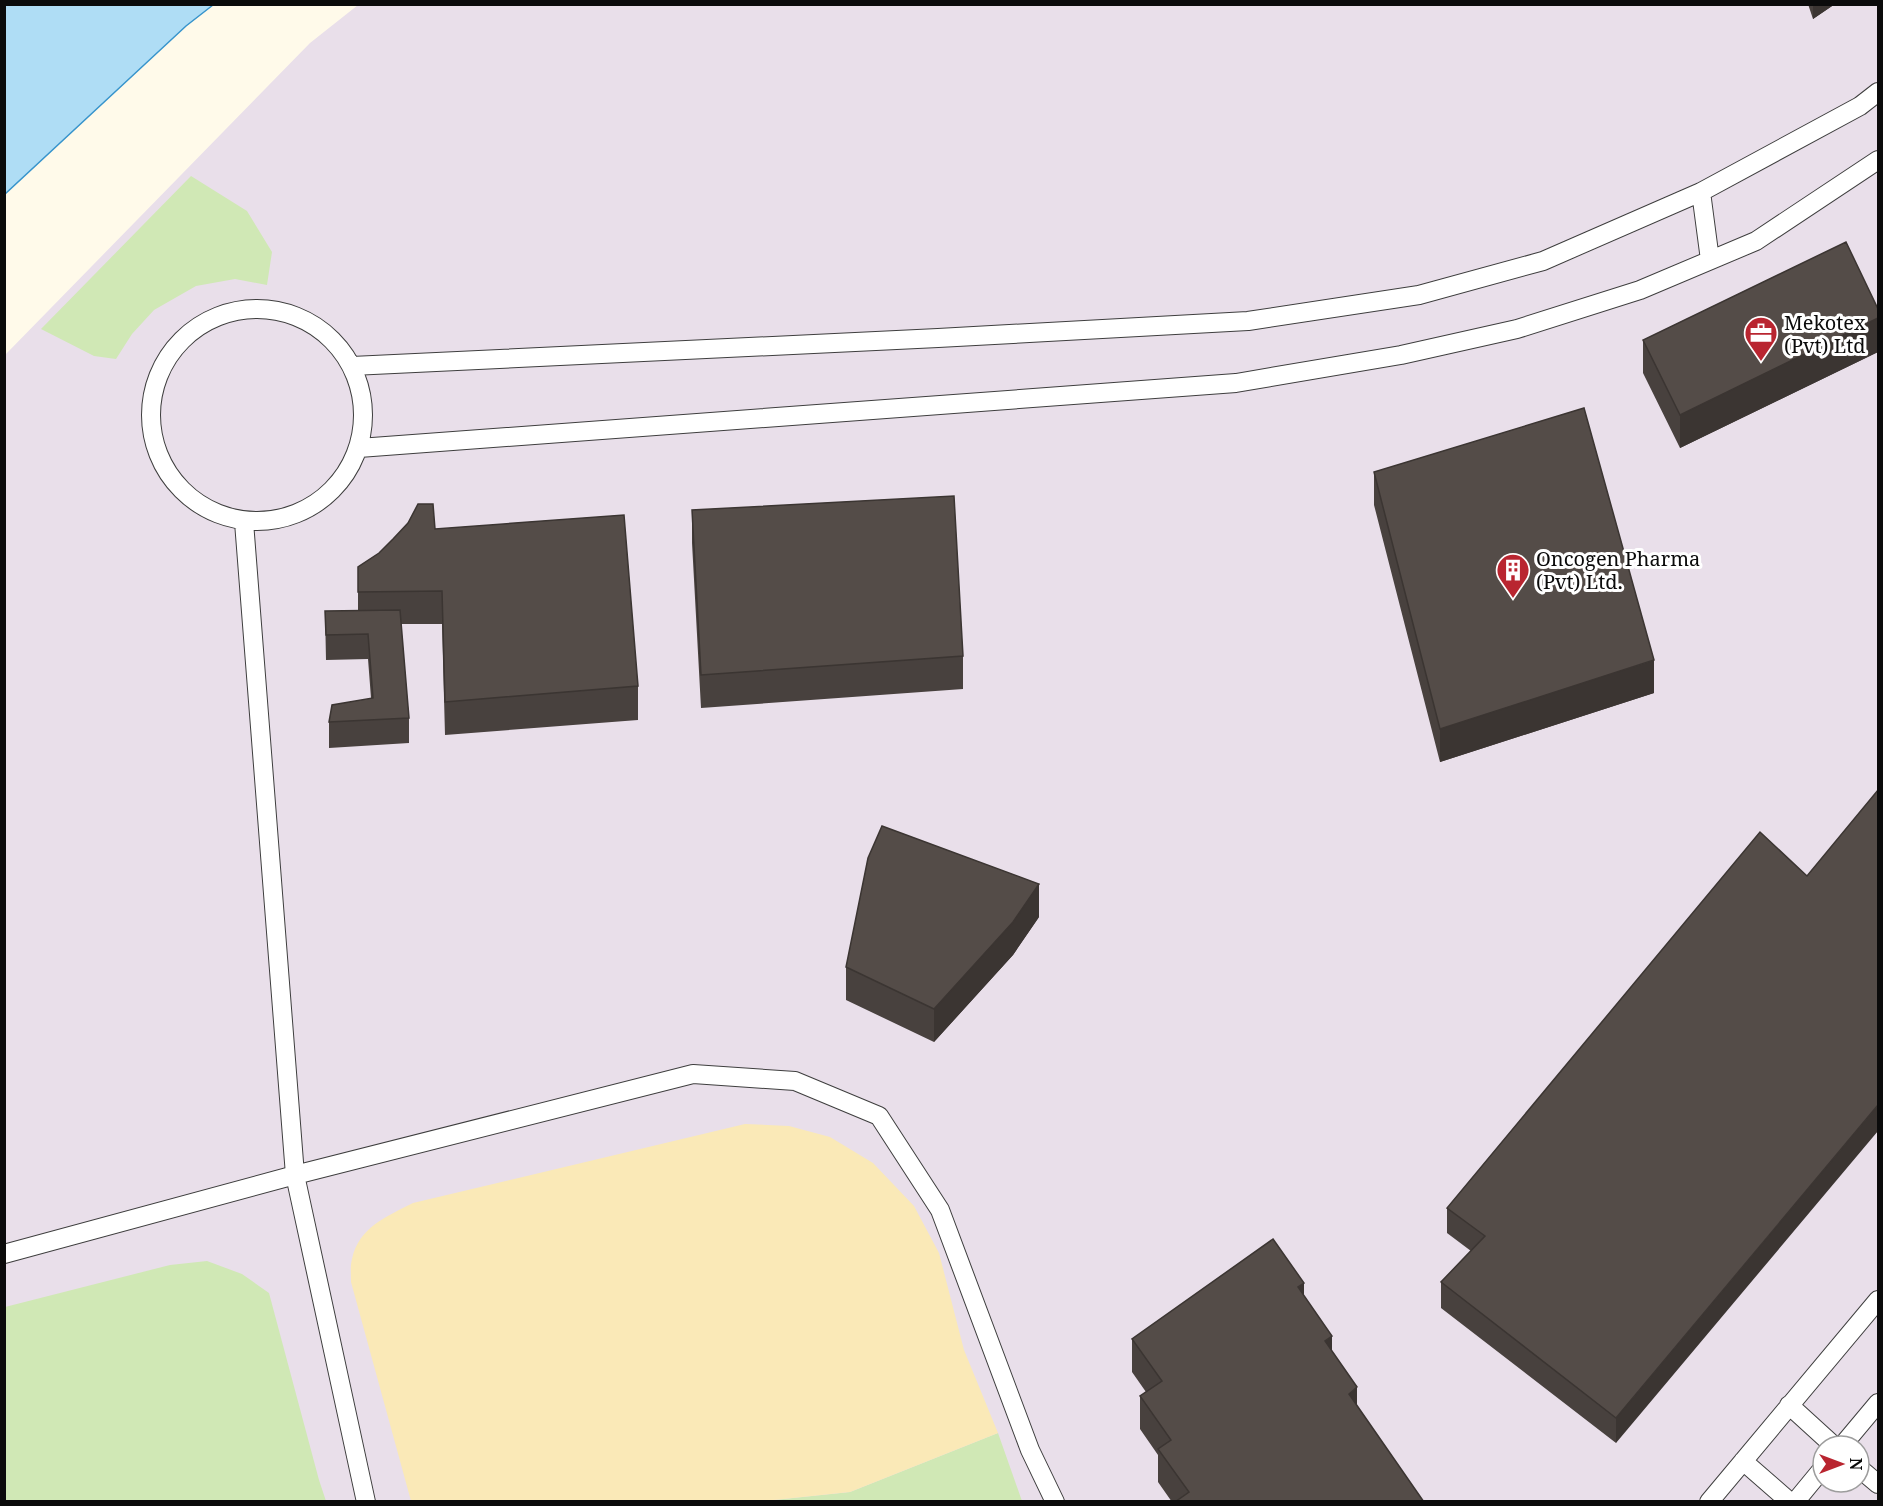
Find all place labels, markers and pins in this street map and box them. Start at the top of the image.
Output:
place label: Mekotex (Pvt) Ltd [1784,309,1866,359]
office icon: Mekotex (Pvt) Ltd [1743,315,1779,362]
place label: Oncogen Pharma (Pvt) Ltd. [1536,545,1700,595]
building icon: Oncogen Pharma (Pvt) Ltd. [1495,552,1531,599]

